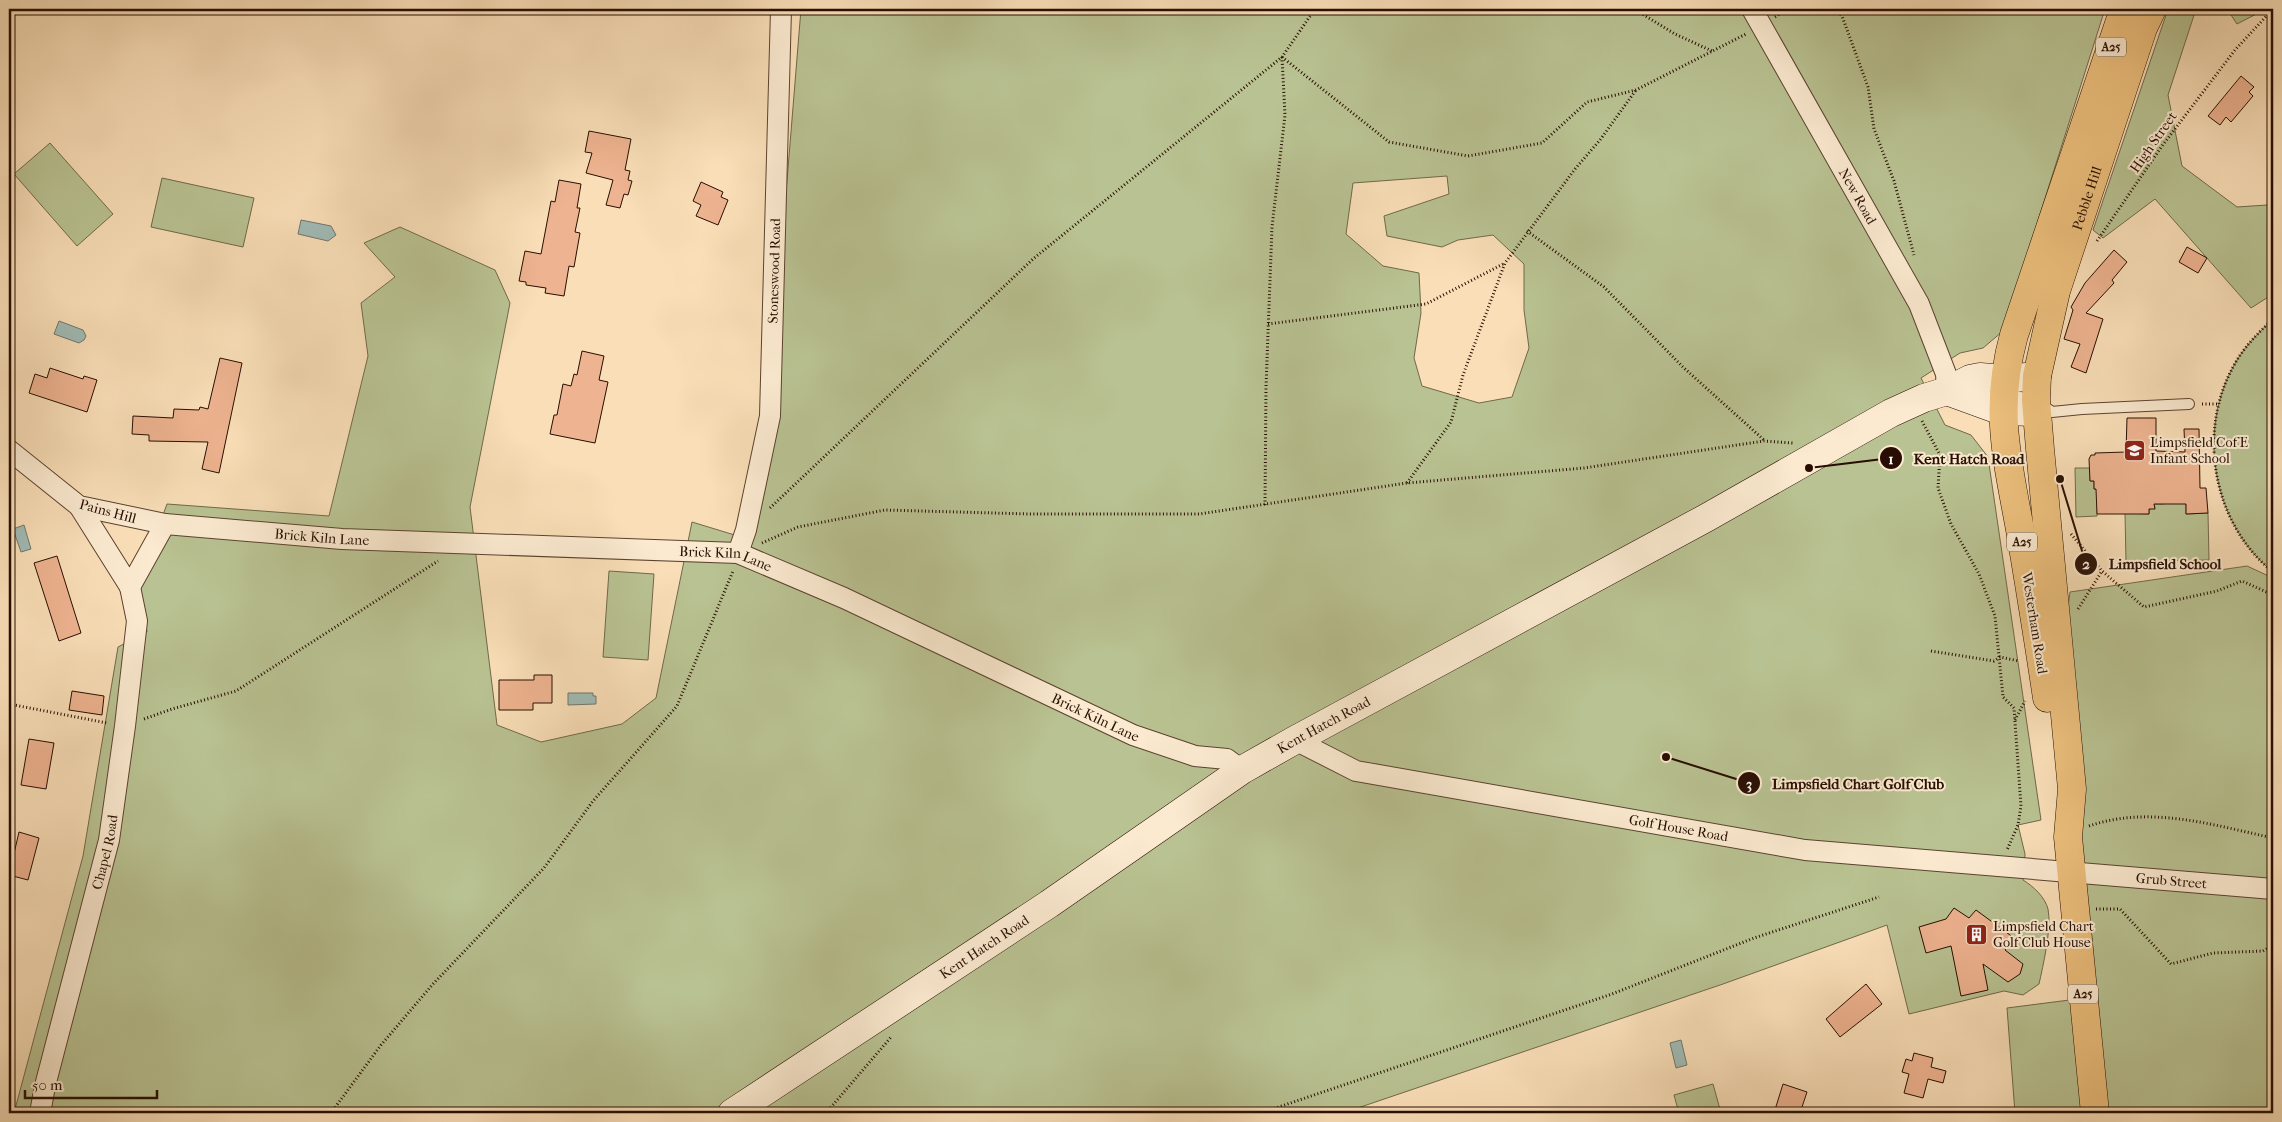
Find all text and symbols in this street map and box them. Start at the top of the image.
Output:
road number: A25 [2096,38,2126,56]
street label: High Street [2126,109,2181,176]
street label: Pebble Hill [2069,164,2106,233]
street label: New Road [1835,165,1880,228]
street label: Stoneswood Road [764,218,784,324]
place label: Limpsfield CofE Infant School [2150,434,2249,467]
school or university icon: Limpsfield CofE Infant School [2122,438,2146,462]
callout: Kent Hatch Road [1878,443,2034,473]
text: 1 [1888,450,1894,468]
text: Kent Hatch Road [1914,450,2025,468]
street label: Pains Hill [78,496,138,527]
street label: Brick Kiln Lane [274,525,370,549]
road number: A25 [2007,532,2037,552]
street label: Brick Kiln Lane [679,543,774,575]
callout: Limpsfield School [2074,549,2231,579]
text: 2 [2082,555,2090,573]
text: Limpsfield School [2109,555,2222,573]
street label: Westerham Road [2018,570,2051,676]
street label: Brick Kiln Lane [1049,690,1141,745]
street label: Kent Hatch Road [1274,693,1374,757]
callout: Limpsfield Chart Golf Club [1737,768,1954,798]
text: 3 [1746,775,1752,793]
text: Limpsfield Chart Golf Club [1772,775,1944,793]
street label: Golf House Road [1628,811,1730,845]
street label: Chapel Road [88,813,122,891]
street label: Grub Street [2135,870,2208,892]
street label: Kent Hatch Road [936,911,1033,983]
place label: Limpsfield Chart Golf Club House [1993,918,2094,951]
building icon: Limpsfield Chart Golf Club House [1965,922,1989,946]
road number: A25 [2068,984,2098,1004]
scale bar [25,1067,158,1099]
text: 50 m [32,1076,63,1094]

